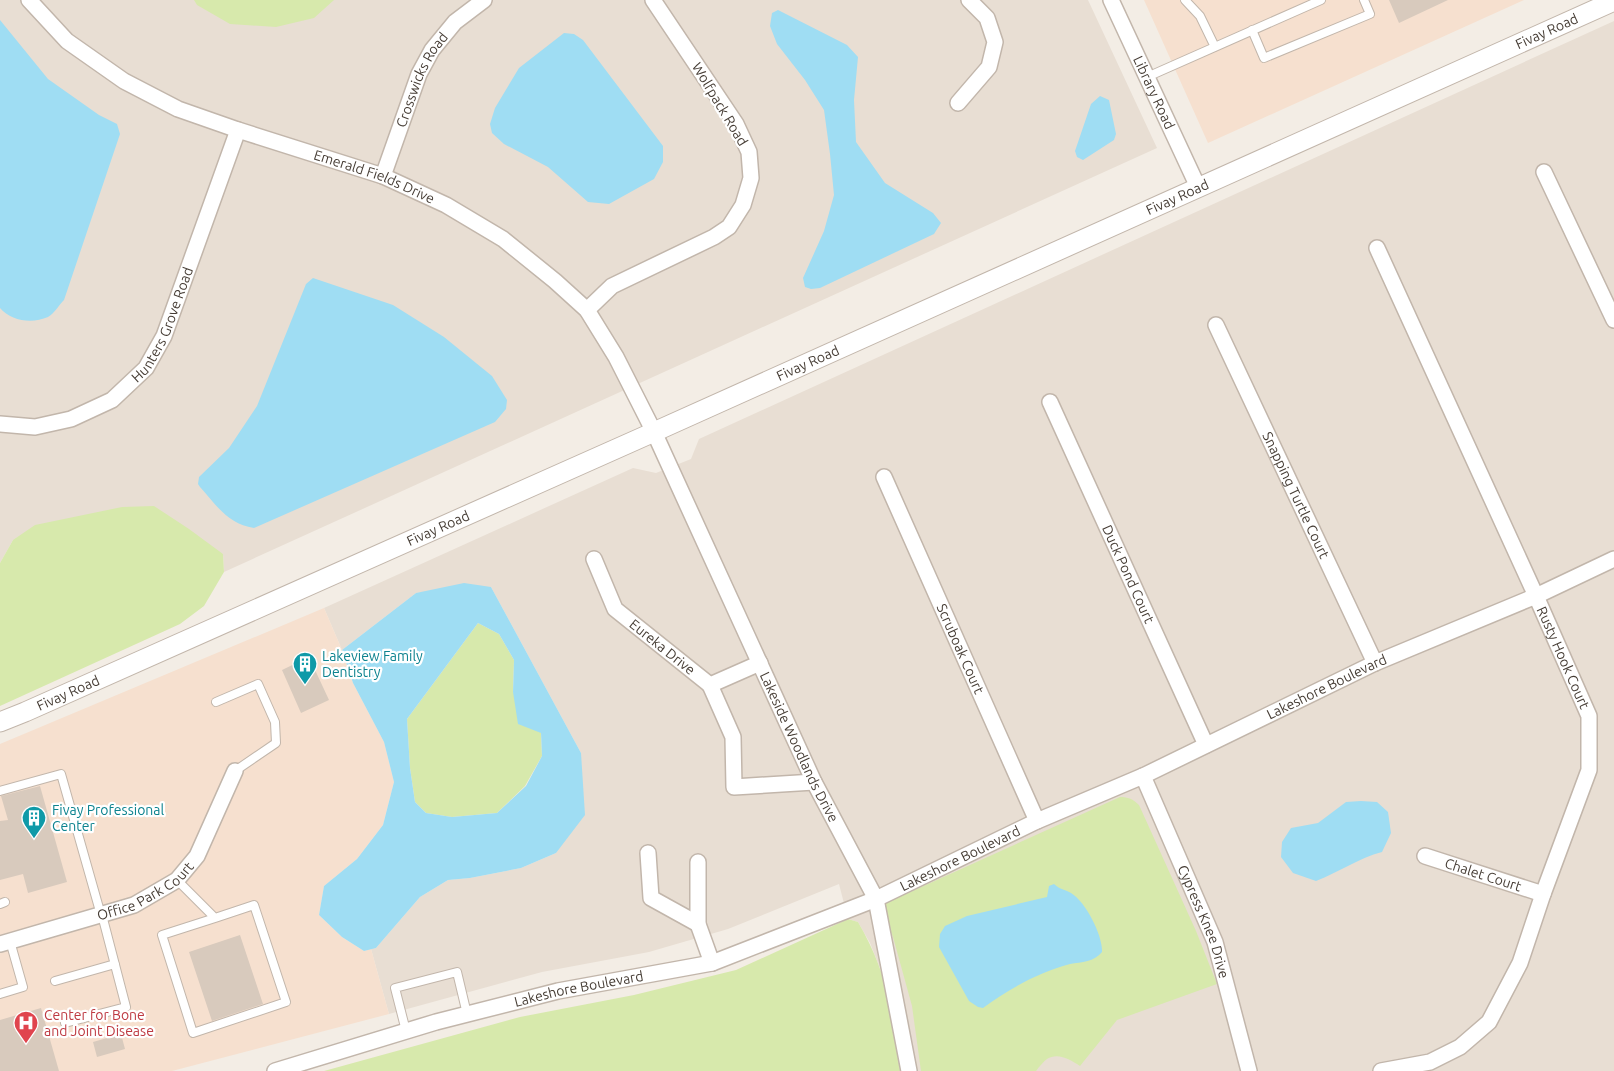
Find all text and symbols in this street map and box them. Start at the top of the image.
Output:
street label: Fivay Road [1513,10,1581,52]
street label: Crosswicks Road [393,29,451,130]
street label: Library Road [1130,53,1178,132]
street label: Wolfpack Road [689,59,751,149]
street label: Emerald Fields Drive [312,147,437,207]
street label: Fivay Road [1143,176,1211,218]
street label: Hunters Grove Road [128,265,196,386]
street label: Fivay Road [774,342,842,384]
street label: Snapping Turtle Court [1259,429,1333,561]
street label: Fivay Road [404,507,472,549]
street label: Duck Pond Court [1099,522,1158,626]
street label: Scruboak Court [933,601,988,697]
street label: Rusty Hook Court [1534,604,1593,712]
street label: Eureka Drive [626,616,698,678]
place label: Lakeview Family Dentistry [322,648,423,680]
building icon: Lakeview Family Dentistry [292,651,318,685]
street label: Lakeshore Boulevard [1264,651,1389,723]
street label: Lakeside Woodlands Drive [757,669,842,825]
street label: Fivay Road [34,672,102,714]
place label: Fivay Professional Center [52,802,165,834]
building icon: Fivay Professional Center [21,805,47,839]
street label: Lakeshore Boulevard [897,822,1023,894]
street label: Chalet Court [1443,855,1524,895]
street label: Office Park Court [95,858,197,923]
street label: Cypress Knee Drive [1175,863,1232,980]
street label: Lakeshore Boulevard [513,968,645,1010]
place label: Center for Bone and Joint Disease [44,1007,154,1039]
hospital icon: Center for Bone and Joint Disease [13,1010,39,1044]

